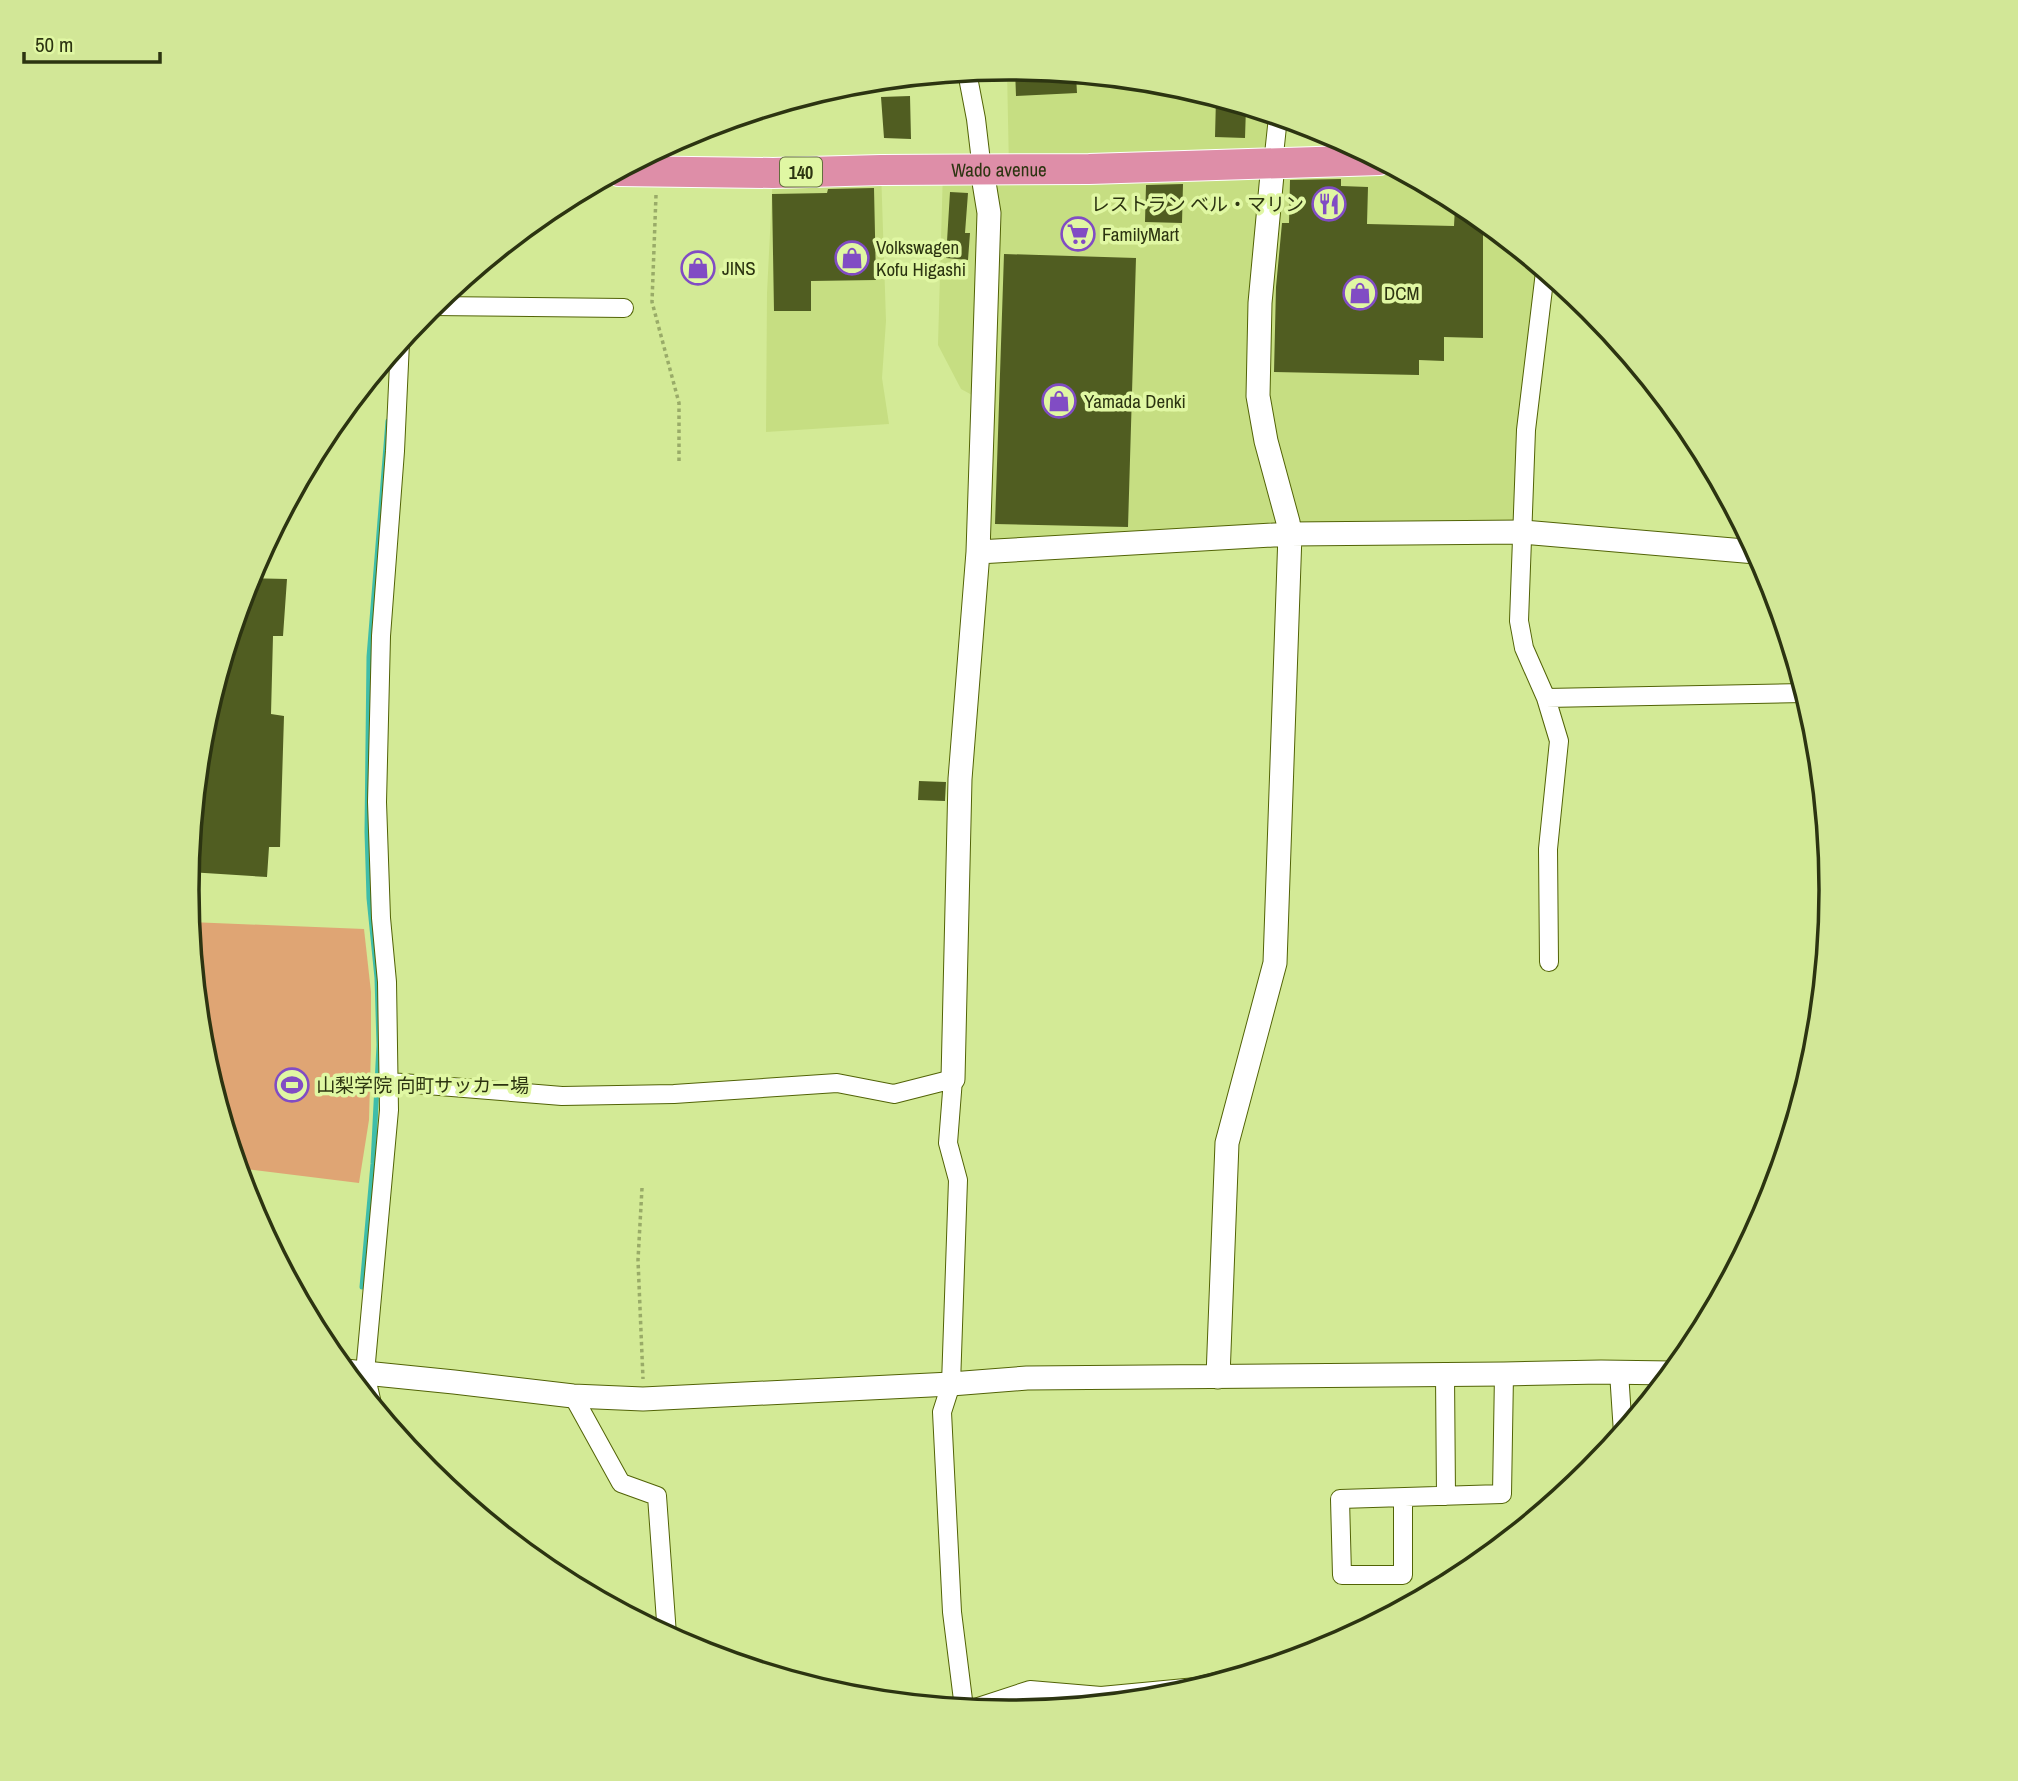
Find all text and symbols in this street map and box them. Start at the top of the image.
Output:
scale bar [24,21,161,65]
text: 50 m [35,30,73,59]
street label: Wado avenue [951,156,1047,183]
road number: 140 [780,158,822,187]
restaurant icon: レストラン ベル・マリン [1310,185,1348,223]
place label: レストラン ベル・マリン [1091,191,1304,217]
supermarket icon: FamilyMart [1059,215,1097,253]
place label: FamilyMart [1102,221,1180,247]
place label: Volkswagen Kofu Higashi [876,234,966,282]
shop icon: Volkswagen Kofu Higashi [833,239,871,277]
shop icon: JINS [679,249,717,287]
place label: JINS [722,255,756,281]
shop icon: DCM [1341,274,1379,312]
place label: DCM [1384,280,1419,306]
shop icon: Yamada Denki [1040,382,1078,420]
place label: Yamada Denki [1084,388,1186,414]
sports icon: 山梨学院 向町サッカー場 [273,1066,311,1104]
place label: 山梨学院 向町サッカー場 [316,1072,529,1098]

